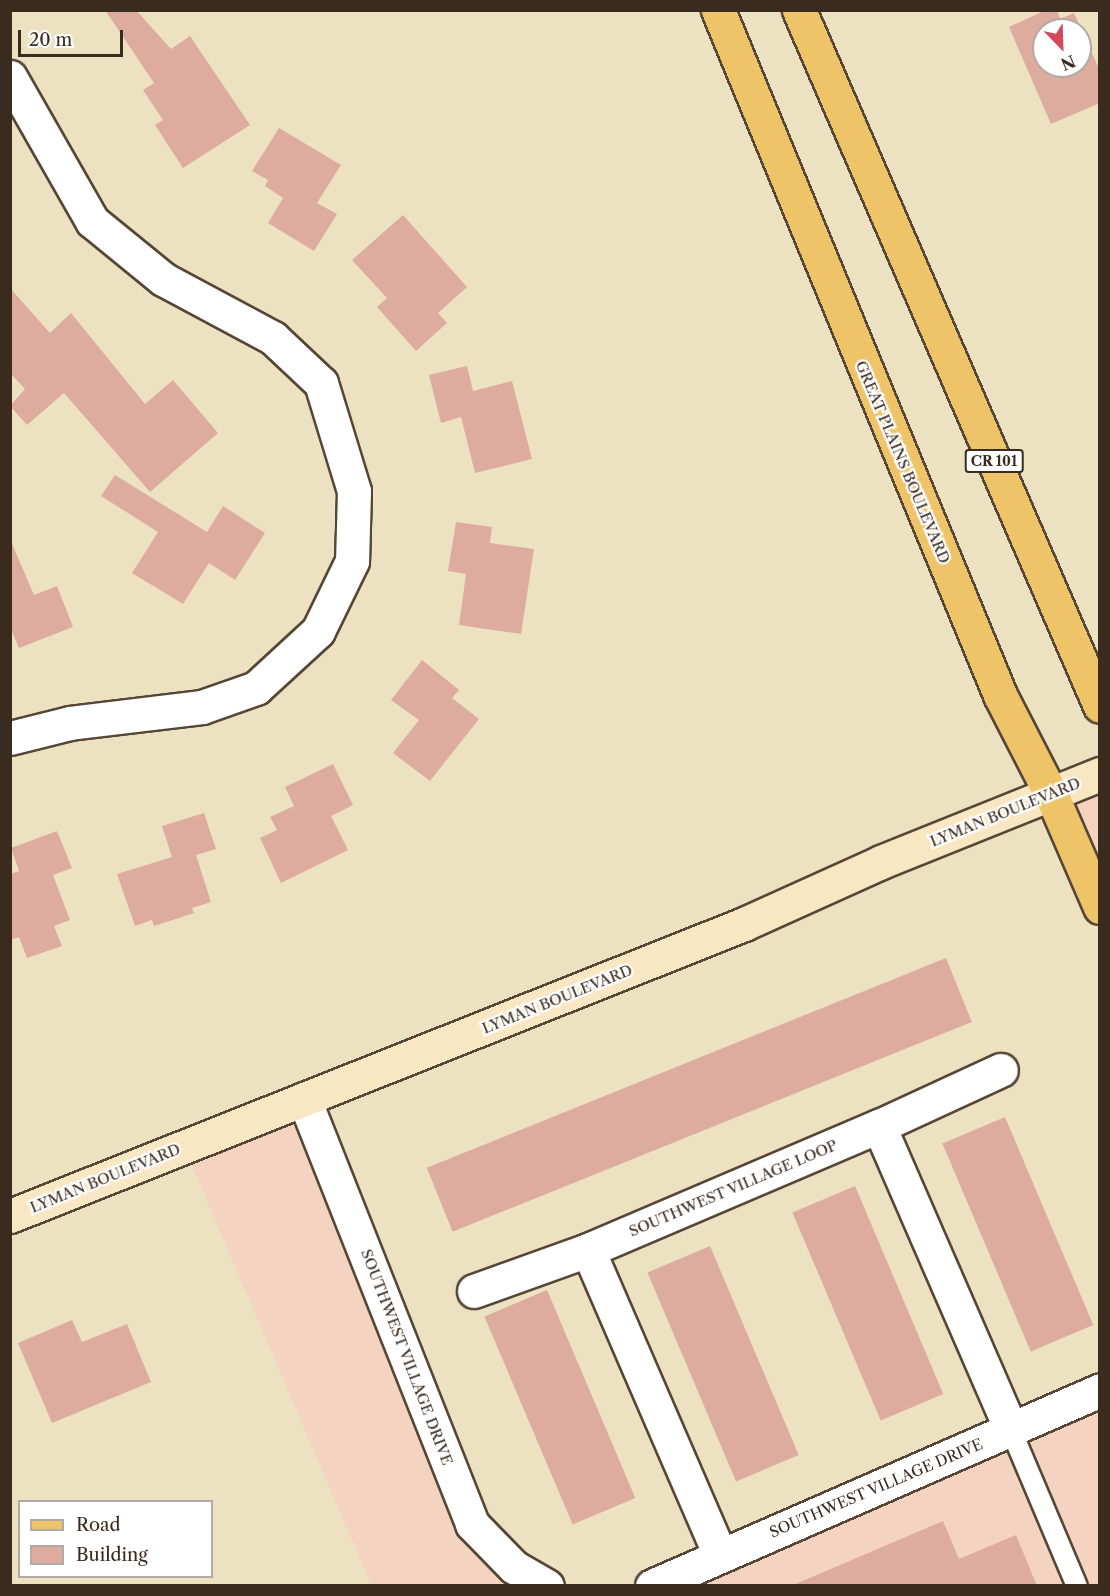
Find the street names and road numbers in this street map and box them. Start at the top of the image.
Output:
street label: GREAT PLAINS BOULEVARD [852,358,954,566]
road number: CR 101 [964,450,1024,472]
street label: LYMAN BOULEVARD [927,774,1083,850]
street label: LYMAN BOULEVARD [479,961,635,1037]
street label: SOUTHWEST VILLAGE LOOP [626,1136,840,1240]
street label: LYMAN BOULEVARD [27,1140,183,1216]
street label: SOUTHWEST VILLAGE DRIVE [357,1246,457,1468]
street label: SOUTHWEST VILLAGE DRIVE [766,1435,986,1541]

